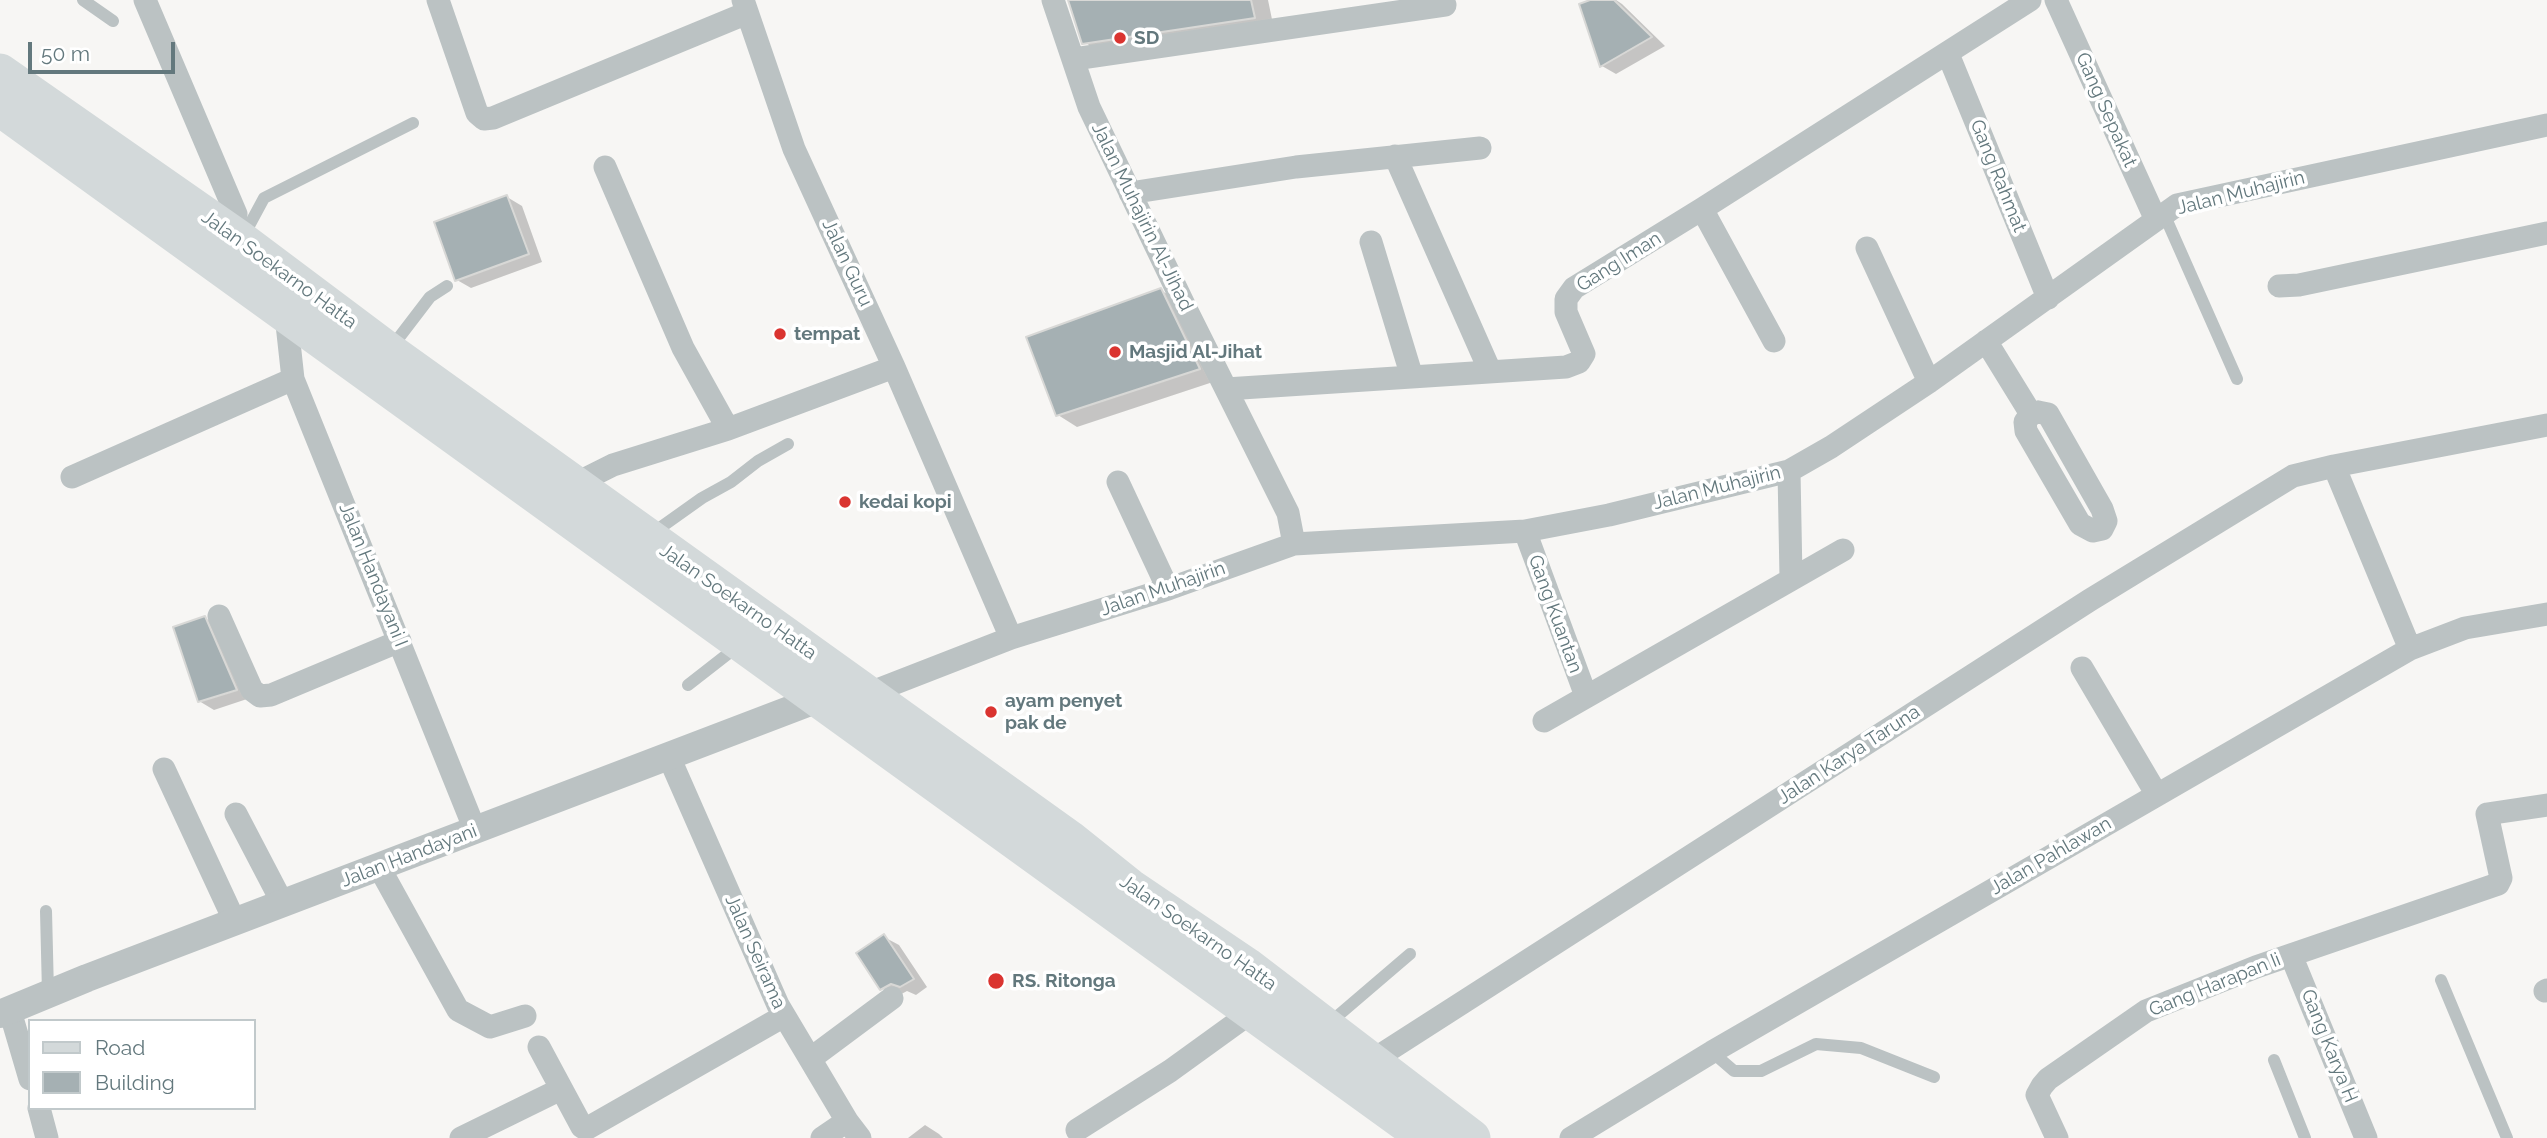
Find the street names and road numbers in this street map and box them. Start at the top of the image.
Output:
street label: Gang Sepakat [2071,49,2141,171]
street label: Gang Rahmat [1965,116,2031,236]
street label: Jalan Muhajirin Al-Jihad [1086,119,1198,315]
street label: Jalan Muhajirin [2175,166,2307,220]
street label: Jalan Soekarno Hatta [197,206,361,334]
street label: Jalan Guru [817,216,877,310]
street label: Gang Iman [1573,227,1665,297]
street label: Jalan Muhajirin [1651,461,1783,515]
street label: Jalan Handayani I [334,500,412,650]
street label: Jalan Soekarno Hatta [655,539,821,665]
street label: Gang Kuantan [1523,552,1587,676]
street label: Jalan Muhajirin [1098,557,1228,621]
street label: Jalan Karya Taruna [1774,701,1924,809]
street label: Jalan Pahlawan [1987,812,2115,900]
street label: Jalan Handayani [338,820,480,892]
street label: Jalan Soekarno Hatta [1115,870,1281,996]
street label: Jalan Seirama [720,891,790,1013]
street label: Gang Harapan Ii [2146,948,2284,1022]
street label: Gang Karya H [2296,986,2362,1106]

